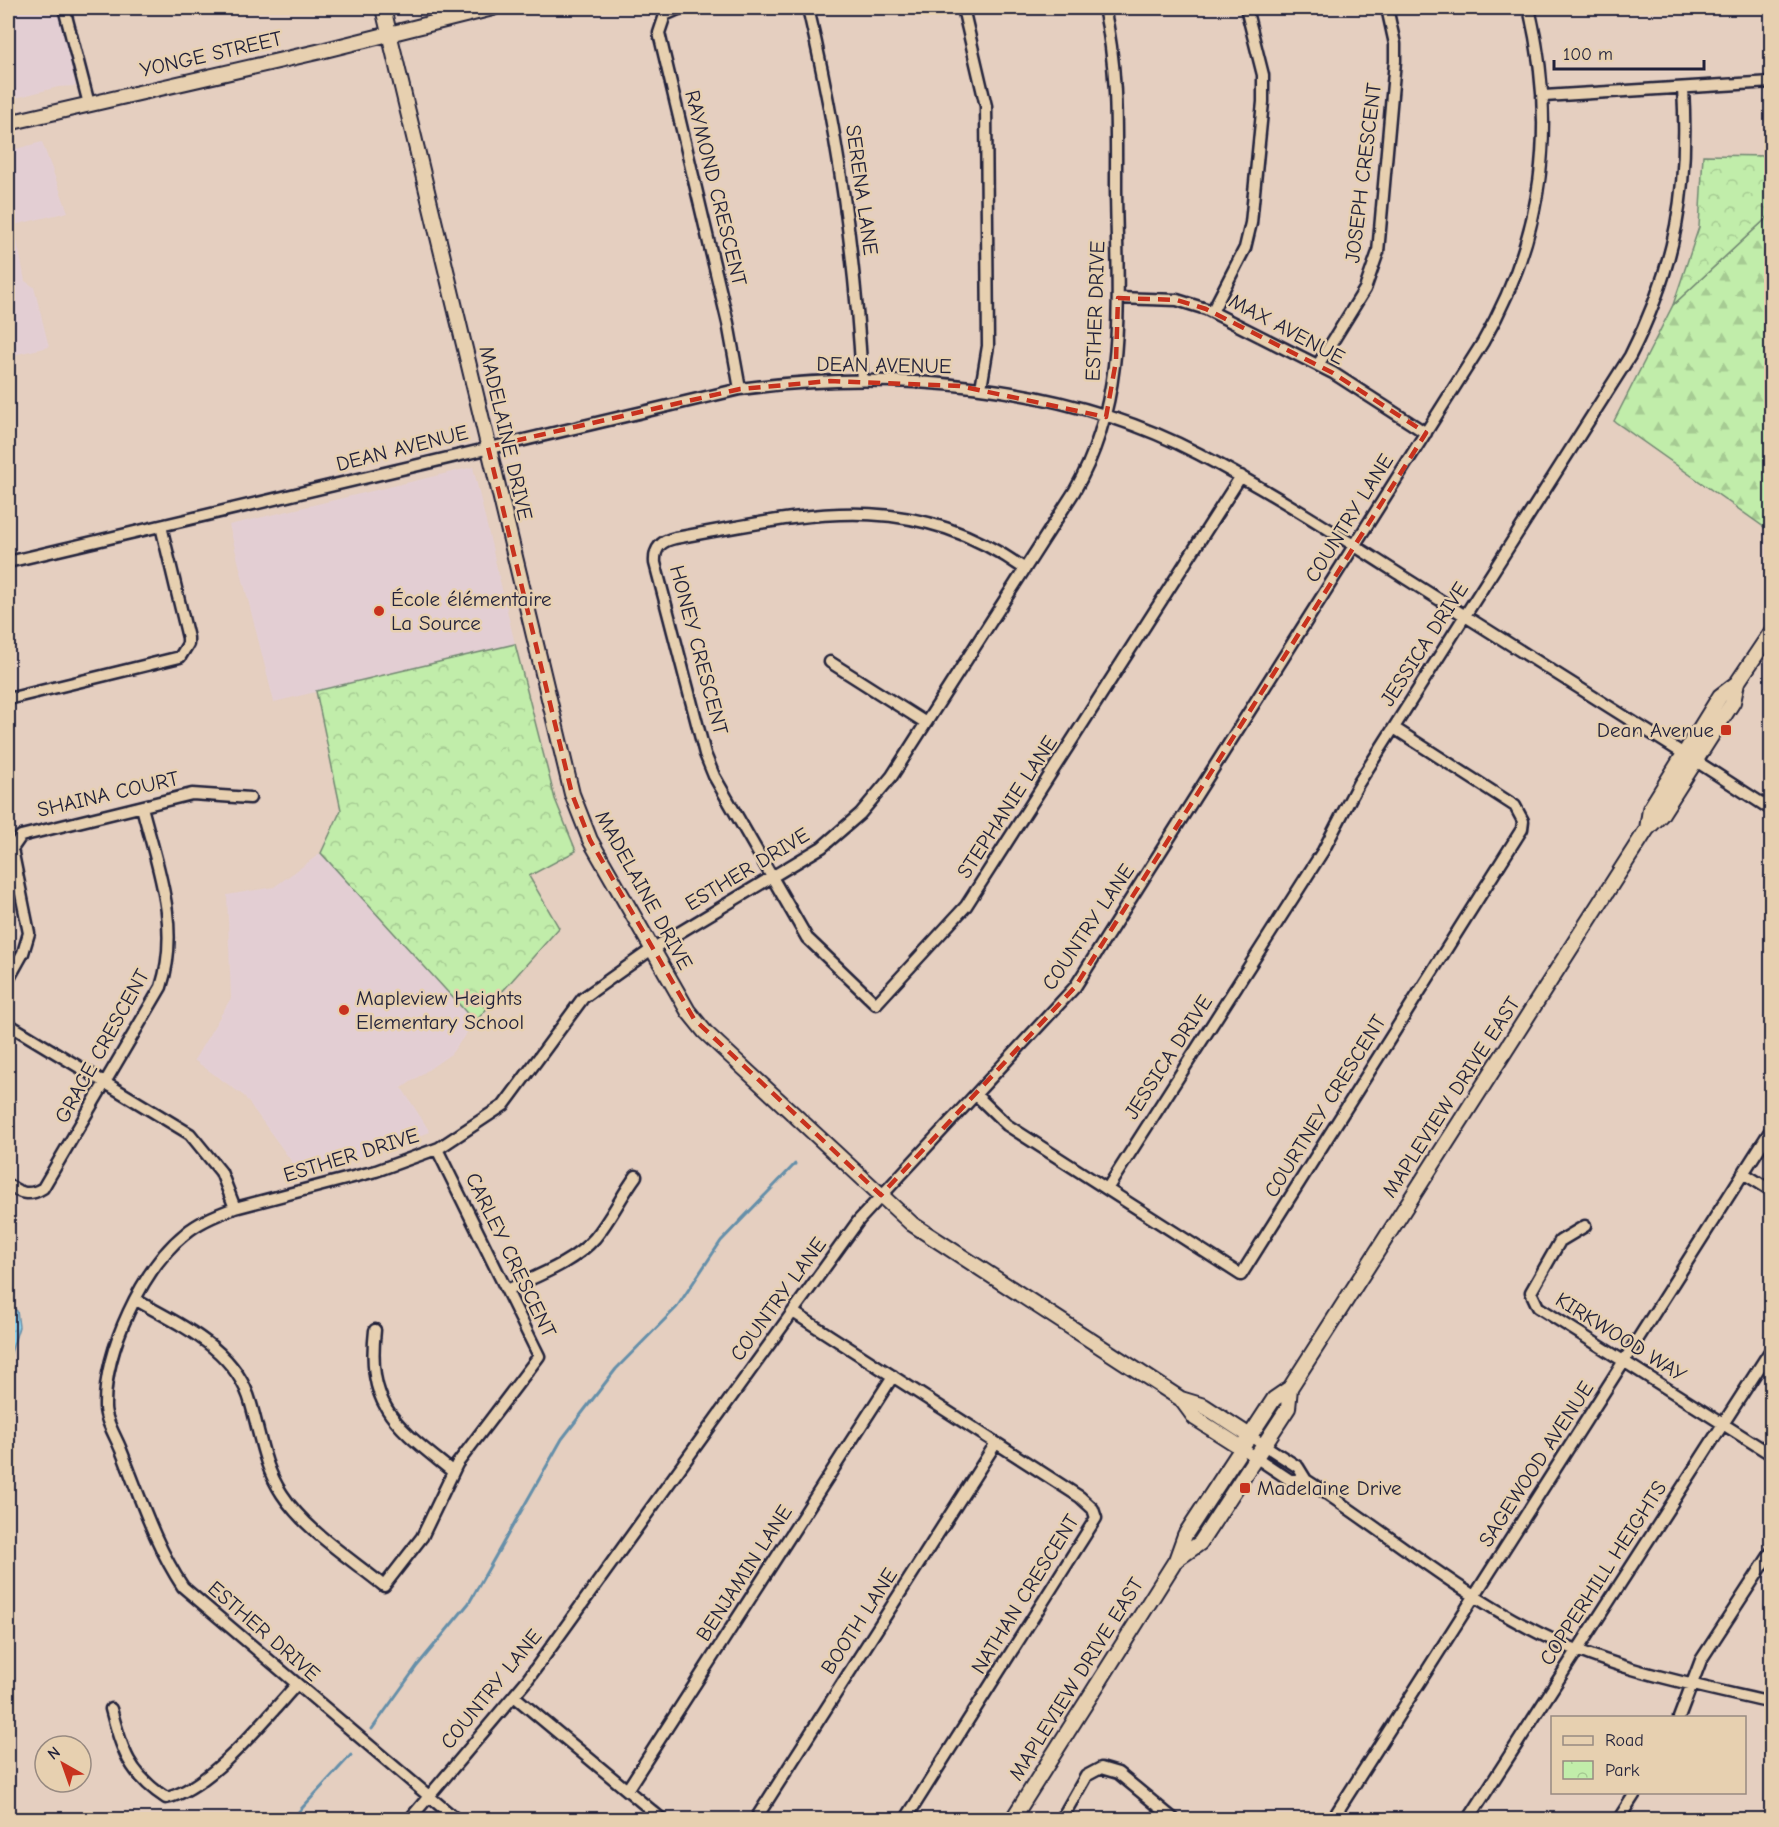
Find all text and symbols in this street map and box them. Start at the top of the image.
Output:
street label: YONGE STREET [138,26,284,82]
scale bar [1554,33,1704,71]
text: 100 m [1563,44,1613,65]
street label: JOSEPH CRESCENT [1340,82,1386,264]
street label: RAYMOND CRESCENT [680,88,752,288]
street label: SERENA LANE [841,123,883,257]
street label: ESTHER DRIVE [1081,240,1109,382]
street label: MAX AVENUE [1225,288,1349,370]
street label: MADELAINE DRIVE [474,344,538,522]
street label: DEAN AVENUE [816,352,952,378]
street label: DEAN AVENUE [334,420,470,476]
street label: COUNTRY LANE [1300,449,1398,587]
street label: HONEY CRESCENT [665,563,733,737]
street label: JESSICA DRIVE [1375,577,1473,711]
place label: École élémentaire La Source [391,587,552,635]
marker: École élémentaire La Source [372,604,386,618]
place label: Dean Avenue [1597,718,1714,742]
marker: Dean Avenue [1719,723,1733,737]
street label: STEPHANIE LANE [952,731,1062,883]
street label: SHAINA COURT [35,766,181,822]
street label: MADELAINE DRIVE [590,806,698,974]
street label: ESTHER DRIVE [681,823,813,915]
street label: COUNTRY LANE [1037,859,1139,995]
street label: GRACE CRESCENT [50,965,154,1127]
place label: Mapleview Heights Elementary School [356,986,524,1034]
street label: JESSICA DRIVE [1119,990,1217,1124]
street label: MAPLEVIEW DRIVE EAST [1377,992,1525,1202]
marker: Mapleview Heights Elementary School [337,1003,351,1017]
street label: COURTNEY CRESCENT [1259,1010,1391,1202]
street label: ESTHER DRIVE [280,1123,422,1187]
street label: CARLEY CRESCENT [461,1169,561,1341]
street label: COUNTRY LANE [725,1233,831,1365]
street label: KIRKWOOD WAY [1551,1287,1691,1387]
street label: SAGEWOOD AVENUE [1474,1377,1598,1551]
place label: Madelaine Drive [1257,1476,1402,1500]
street label: COPPERHILL HEIGHTS [1534,1476,1672,1670]
marker: Madelaine Drive [1238,1481,1252,1495]
street label: BENJAMIN LANE [691,1501,797,1645]
street label: NATHAN CRESCENT [966,1510,1084,1678]
street label: BOOTH LANE [816,1564,902,1678]
street label: MAPLEVIEW DRIVE EAST [1004,1573,1148,1785]
street label: ESTHER DRIVE [203,1576,325,1686]
street label: COUNTRY LANE [435,1624,547,1754]
legend [1551,1716,1746,1794]
text: Road [1605,1730,1644,1751]
north arrow [33,1734,93,1794]
text: N [44,1743,64,1764]
text: Park [1605,1760,1640,1781]

